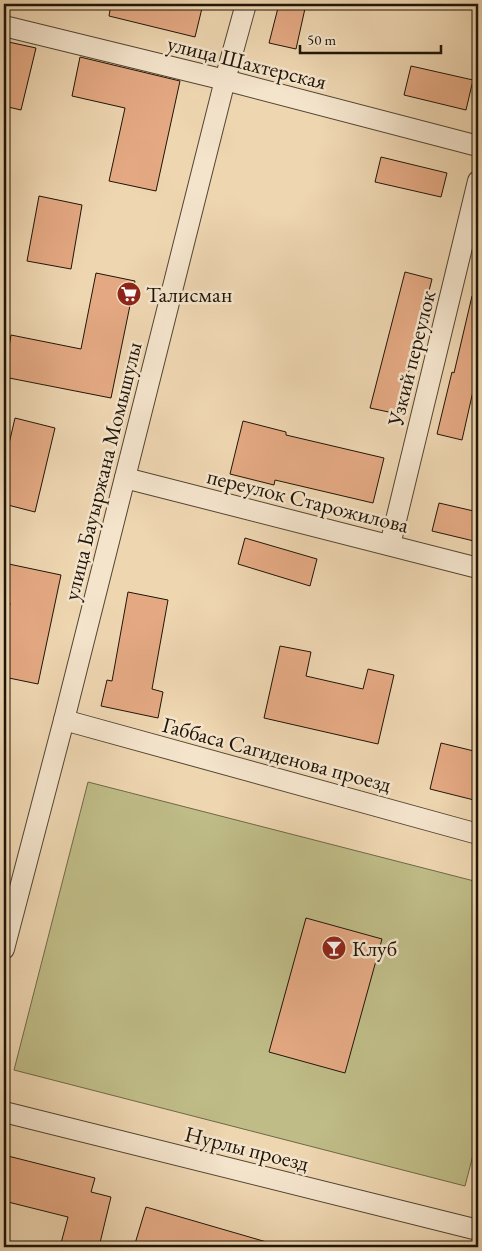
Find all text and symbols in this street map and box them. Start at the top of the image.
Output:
scale bar [300,22,441,54]
street label: улица Шахтерская [164,29,330,96]
text: 50 m [307,30,336,49]
place label: Талисман [146,280,232,309]
supermarket icon: Талисман [116,281,142,307]
street label: Узкий переулок [380,287,442,430]
street label: улица Бауыржана Момышулы [56,339,149,603]
street label: переулок Старожилова [204,461,412,540]
street label: Габбаса Сагиденова проезд [159,710,394,799]
place label: Клуб [352,934,397,963]
bar icon: Клуб [321,935,347,961]
street label: Нурлы проезд [182,1119,312,1178]

